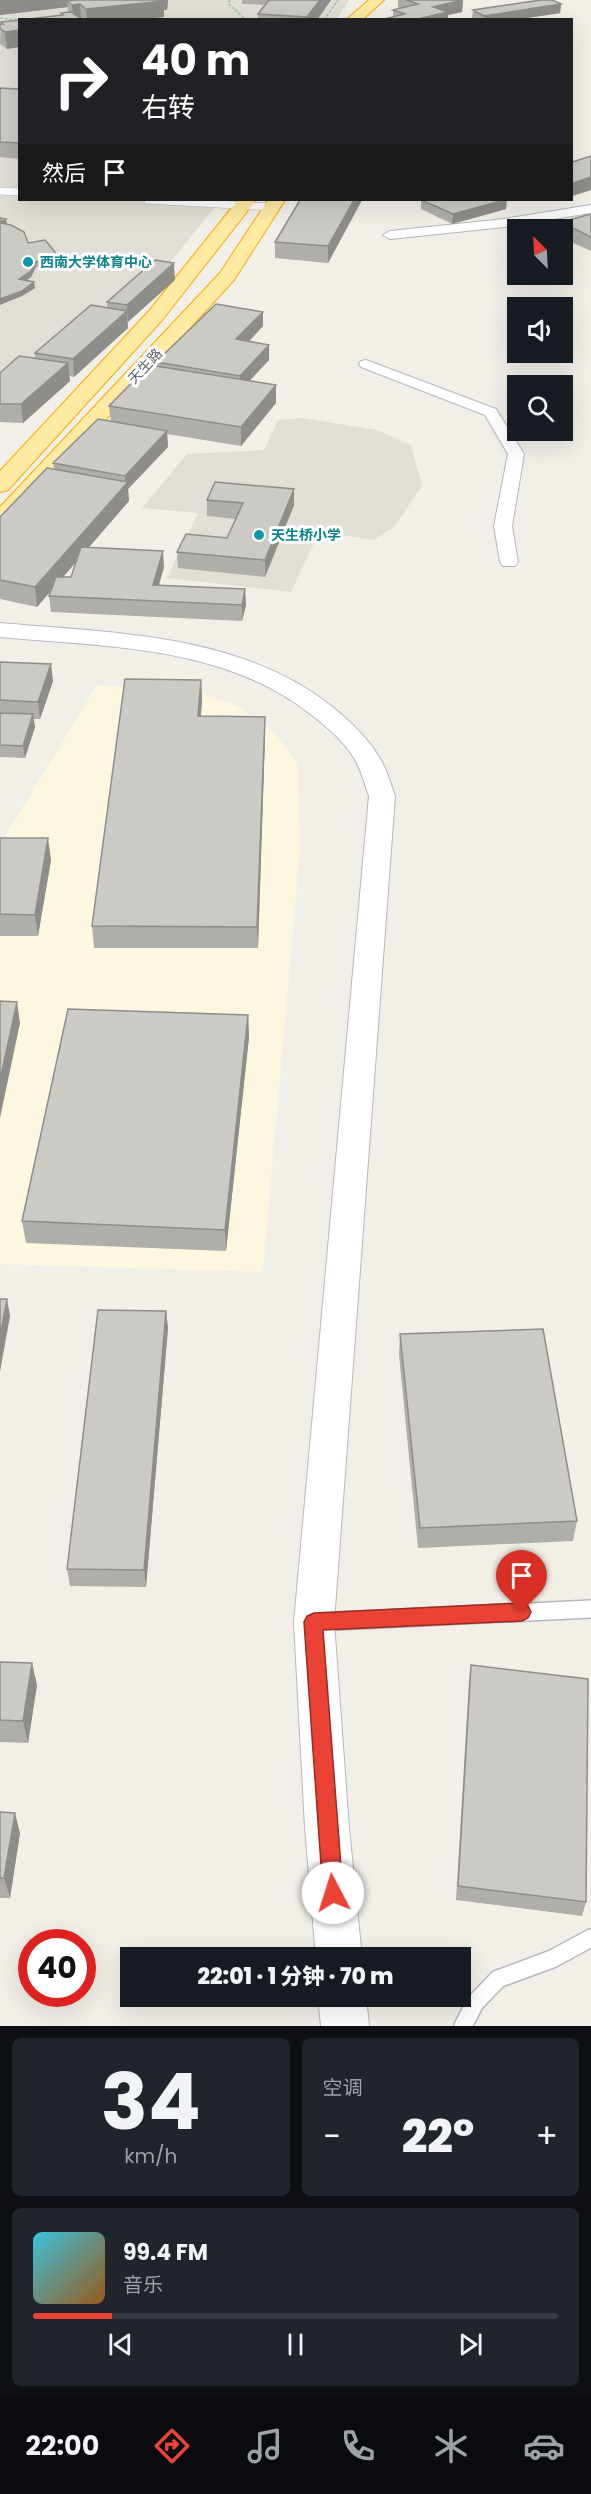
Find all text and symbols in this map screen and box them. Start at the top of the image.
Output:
text: 40 m [141,31,250,90]
icon: right [42,42,120,120]
text: 右转 [141,89,195,126]
icon: arrive [98,156,131,189]
text: 然后 [42,158,86,189]
north arrow [507,219,573,285]
map controls [507,219,573,441]
place label: 西南大学体育中心 [40,252,152,272]
marker: 西南大学体育中心 [21,255,35,269]
button: sound [507,297,573,363]
street label: 天生路 [123,344,167,388]
button: search [507,375,573,441]
place label: 天生桥小学 [271,525,341,545]
marker: 天生桥小学 [252,528,266,542]
pin [496,1550,547,1612]
icon: arrive [505,1559,538,1592]
position arrow [301,1861,365,1925]
speed limit sign: 40 [18,1929,96,2007]
text: 22:01 · 1 分钟 · 70 m [197,1961,394,1992]
text: 34 [101,2047,201,2156]
text: 空调 [323,2074,363,2102]
text: 22° [402,2105,474,2168]
text: − [323,2113,341,2160]
text: + [535,2113,558,2160]
text: km/h [124,2142,177,2170]
text: 99.4 FM [123,2237,208,2268]
text: 音乐 [123,2271,163,2299]
icon: previous [104,2328,137,2361]
icon: pause [279,2328,312,2361]
icon: next [454,2328,487,2361]
icon: directions [151,2425,193,2467]
icon: music [244,2425,286,2467]
icon: phone [337,2425,379,2467]
icon: climate [430,2425,472,2467]
icon: car [523,2425,565,2467]
text: 22:00 [26,2427,99,2464]

